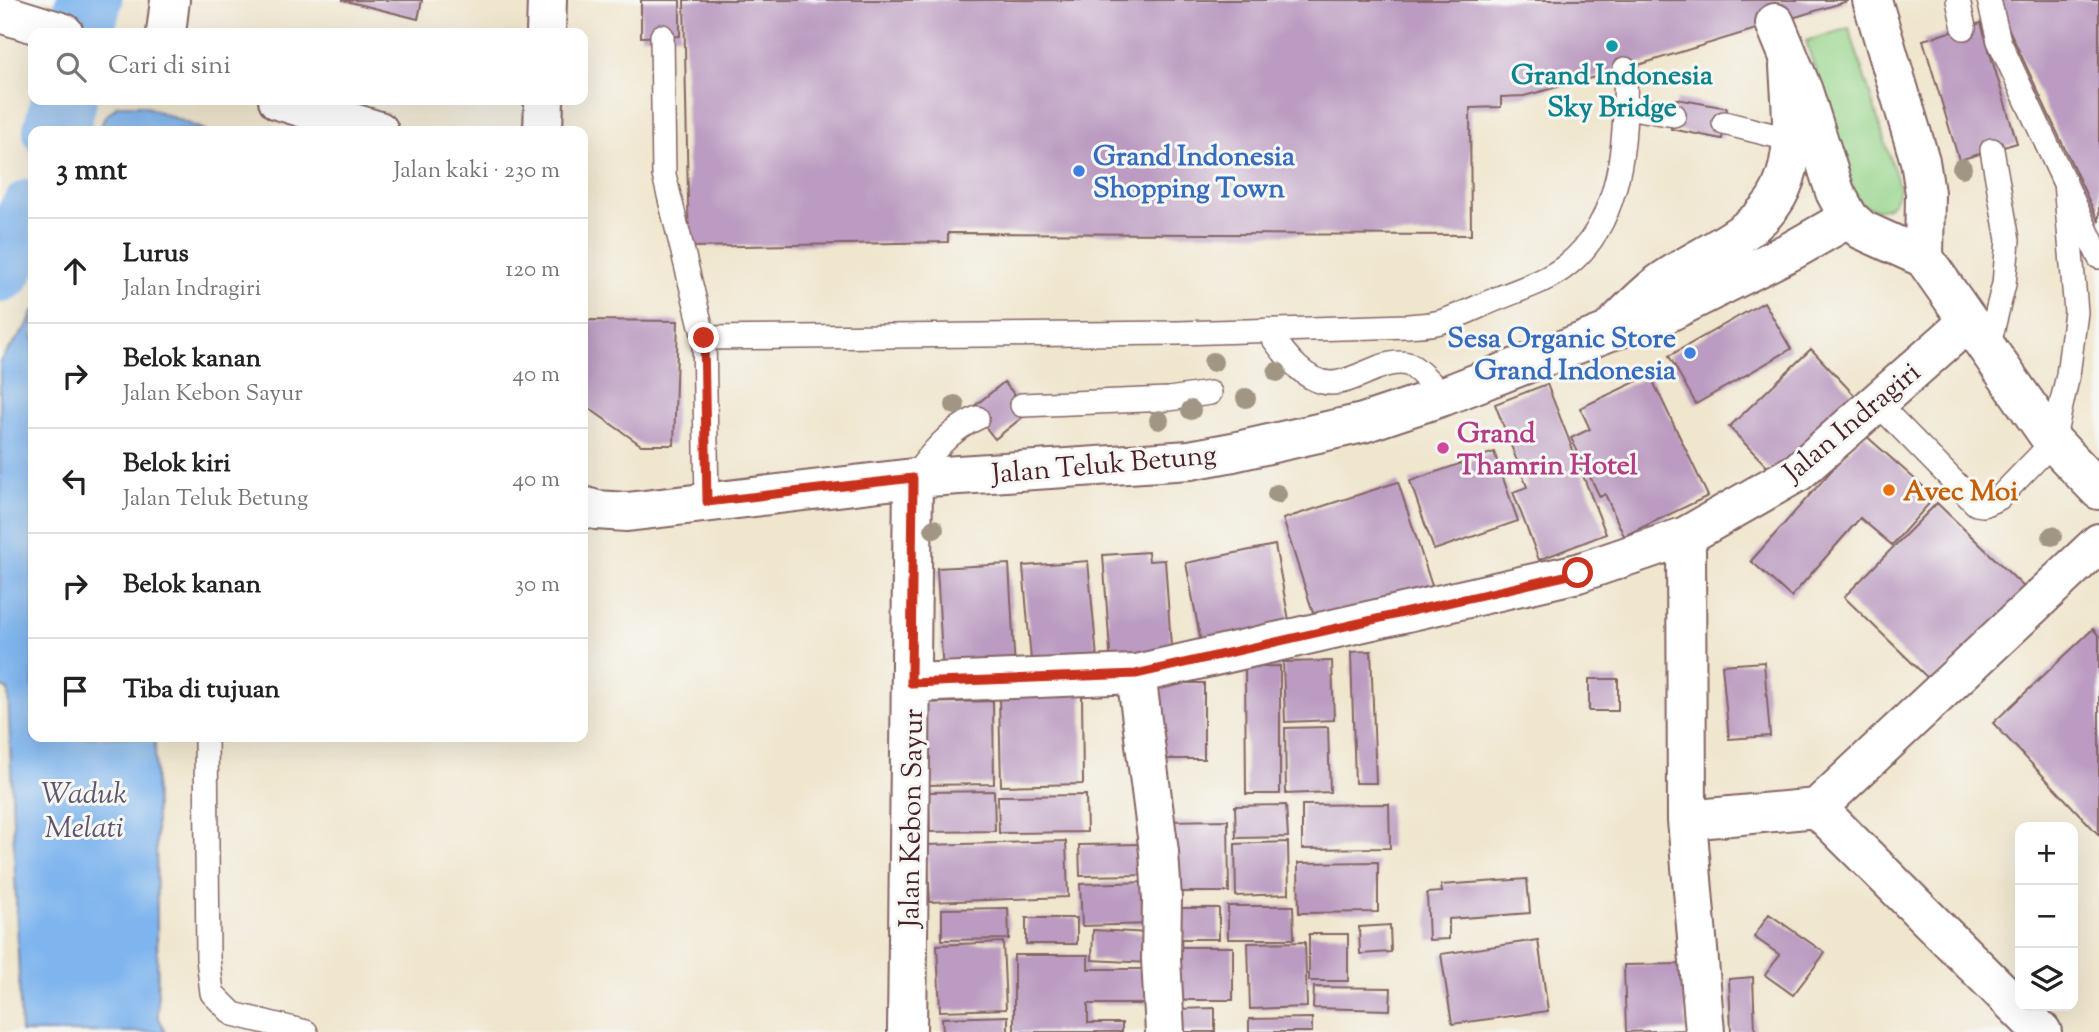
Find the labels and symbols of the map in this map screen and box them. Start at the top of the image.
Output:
marker: Grand Indonesia Sky Bridge [1604,38,1620,54]
place label: Grand Indonesia Sky Bridge [1511,57,1713,129]
place label: Grand Indonesia Shopping Town [1093,138,1295,210]
marker: Grand Indonesia Shopping Town [1071,163,1087,179]
place label: Sesa Organic Store Grand Indonesia [1447,320,1676,392]
route end [688,322,719,353]
marker: Sesa Organic Store Grand Indonesia [1682,345,1698,361]
street label: Jalan Indragiri [1774,354,1930,494]
place label: Grand Thamrin Hotel [1457,415,1638,487]
street label: Jalan Teluk Betung [988,436,1218,496]
marker: Grand Thamrin Hotel [1435,440,1451,456]
place label: Avec Moi [1903,473,2018,513]
marker: Avec Moi [1881,482,1897,498]
route start [1562,557,1593,588]
street label: Jalan Kebon Sayur [891,708,935,930]
water label: Waduk Melati [41,774,127,851]

